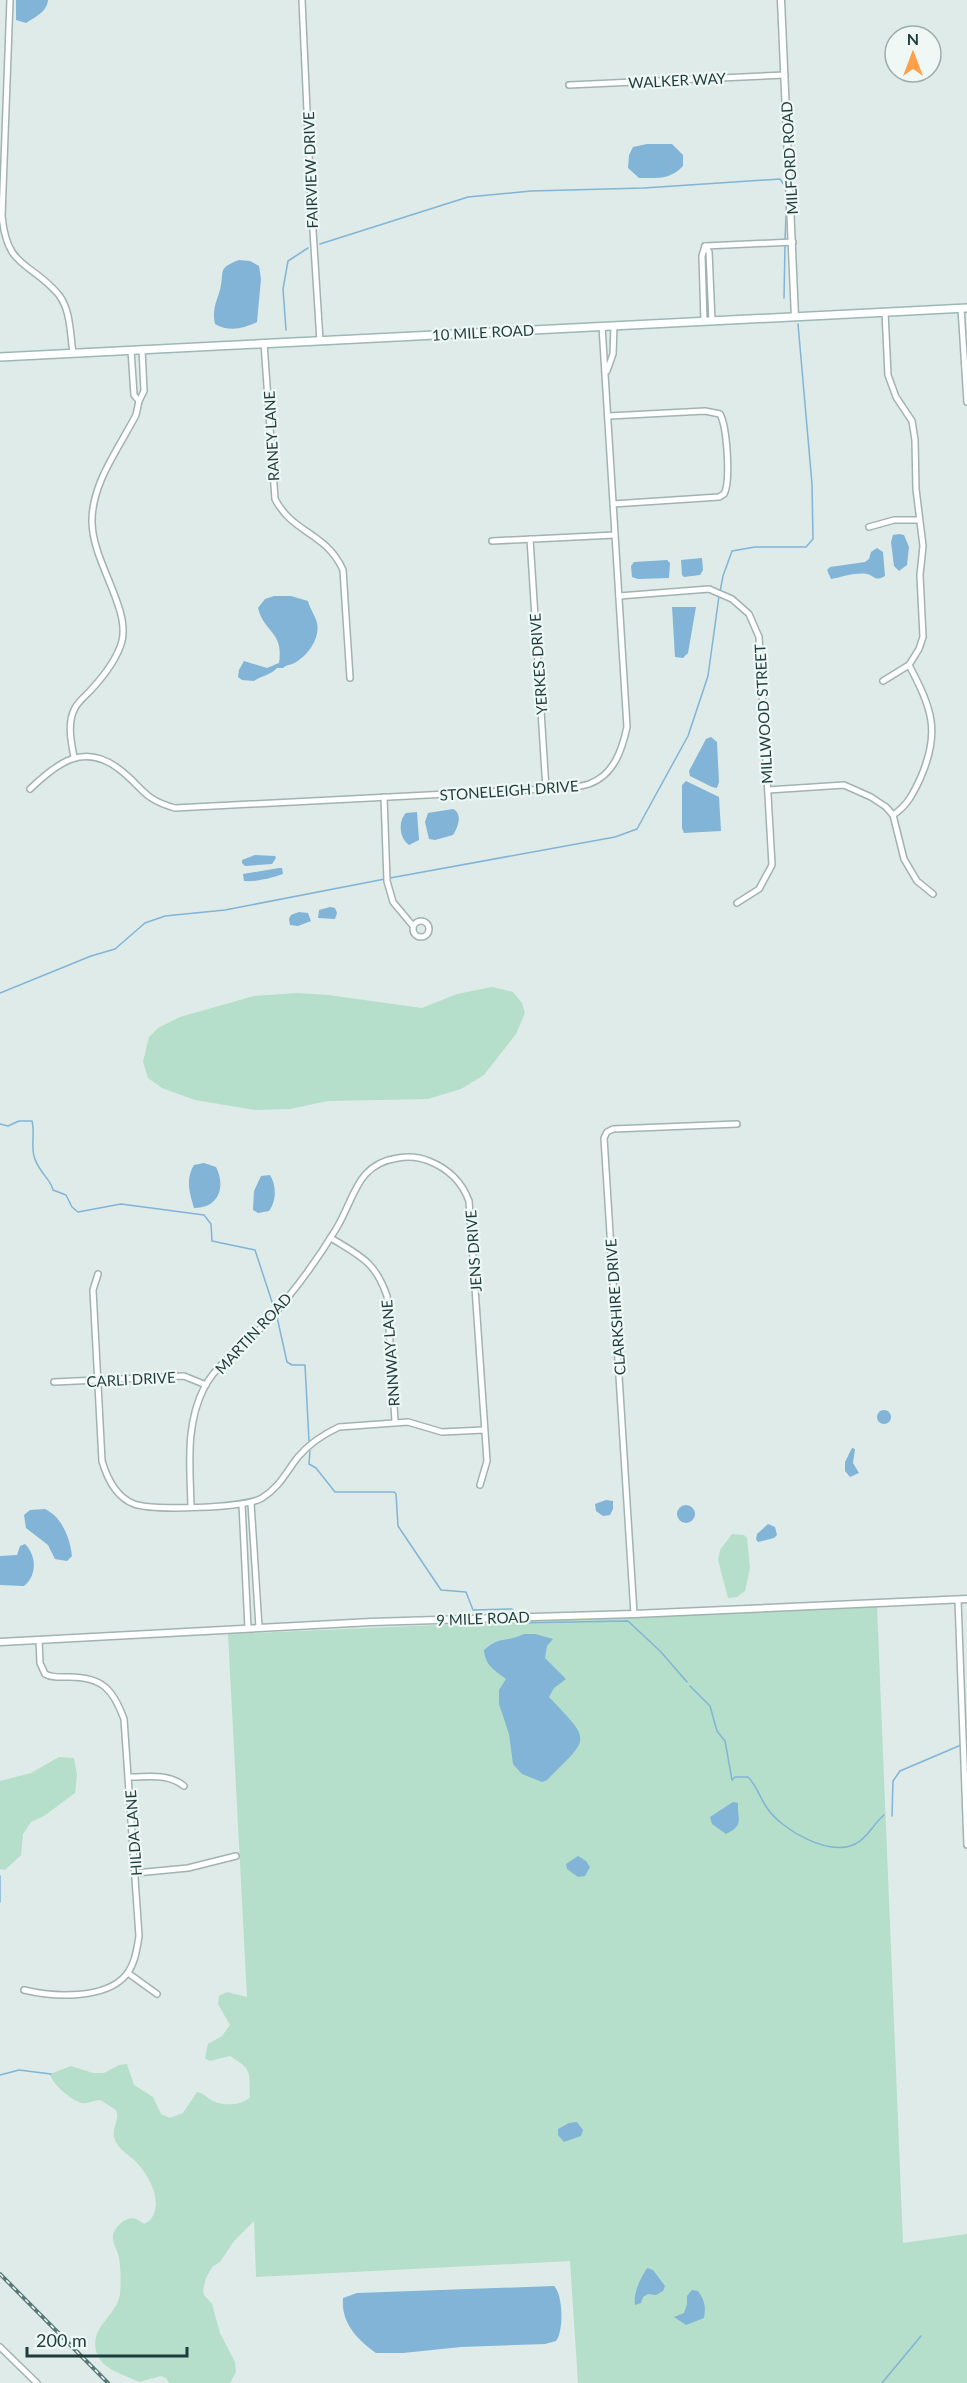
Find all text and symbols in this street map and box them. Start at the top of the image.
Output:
north arrow [883,24,943,84]
text: N [907,29,919,48]
street label: WALKER WAY [628,68,727,92]
street label: MILFORD ROAD [777,101,801,215]
street label: FAIRVIEW DRIVE [299,111,321,229]
street label: 10 MILE ROAD [432,320,534,344]
street label: RANEY LANE [260,390,282,482]
street label: YERKES DRIVE [525,613,551,715]
street label: MILLWOOD STREET [750,644,776,784]
street label: STONELEIGH DRIVE [439,776,579,804]
street label: JENS DRIVE [461,1209,485,1293]
street label: CLARKSHIRE DRIVE [601,1238,629,1376]
street label: MARTIN ROAD [211,1289,295,1377]
street label: RNNWAY LANE [377,1299,403,1407]
street label: CARLI DRIVE [86,1368,176,1390]
street label: 9 MILE ROAD [436,1607,530,1629]
street label: HILDA LANE [121,1790,145,1876]
scale bar [27,2320,188,2358]
text: 200 m [36,2329,87,2351]

